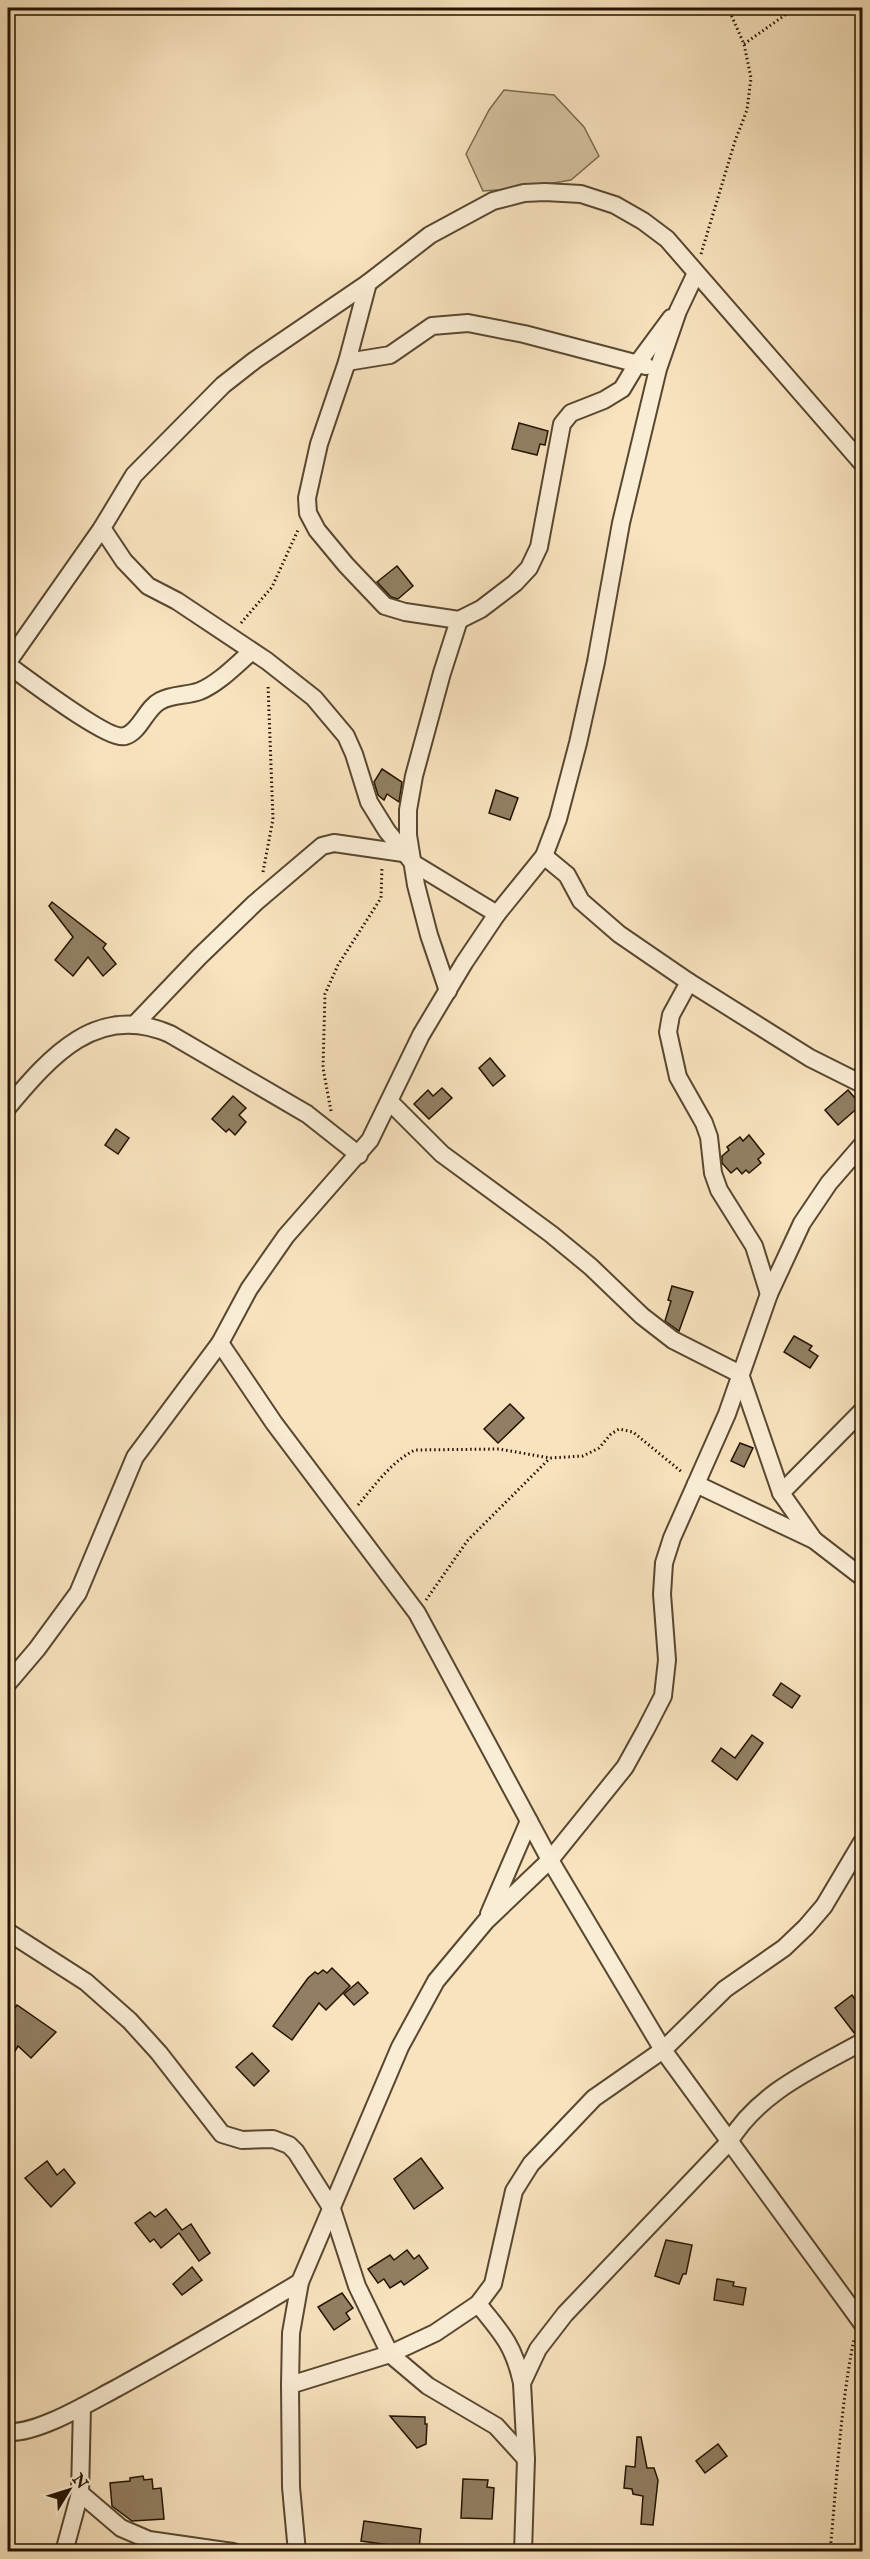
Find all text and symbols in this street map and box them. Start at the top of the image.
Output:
north arrow [39,2460,99,2520]
text: N [66,2470,91,2494]

